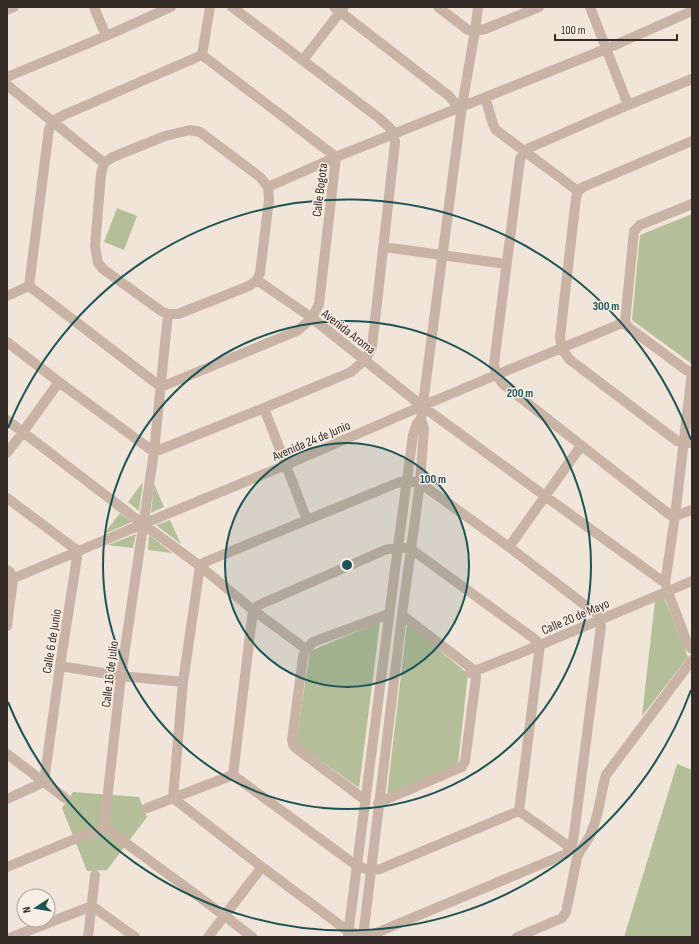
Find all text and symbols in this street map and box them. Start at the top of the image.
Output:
scale bar [555,16,677,42]
text: 100 m [561,23,586,38]
street label: Calle Bogota [309,162,331,218]
text: 300 m [593,299,619,314]
street label: Avenida Aroma [317,305,379,358]
text: 200 m [507,386,533,401]
street label: Avenida 24 de Junio [269,417,353,465]
text: 100 m [420,472,446,487]
centre of rings [340,558,354,572]
street label: Calle 20 de Mayo [539,595,612,638]
street label: Calle 6 de Junio [39,608,65,675]
street label: Calle 16 de Julio [98,640,122,708]
north arrow [16,888,56,928]
text: N [20,906,34,914]

